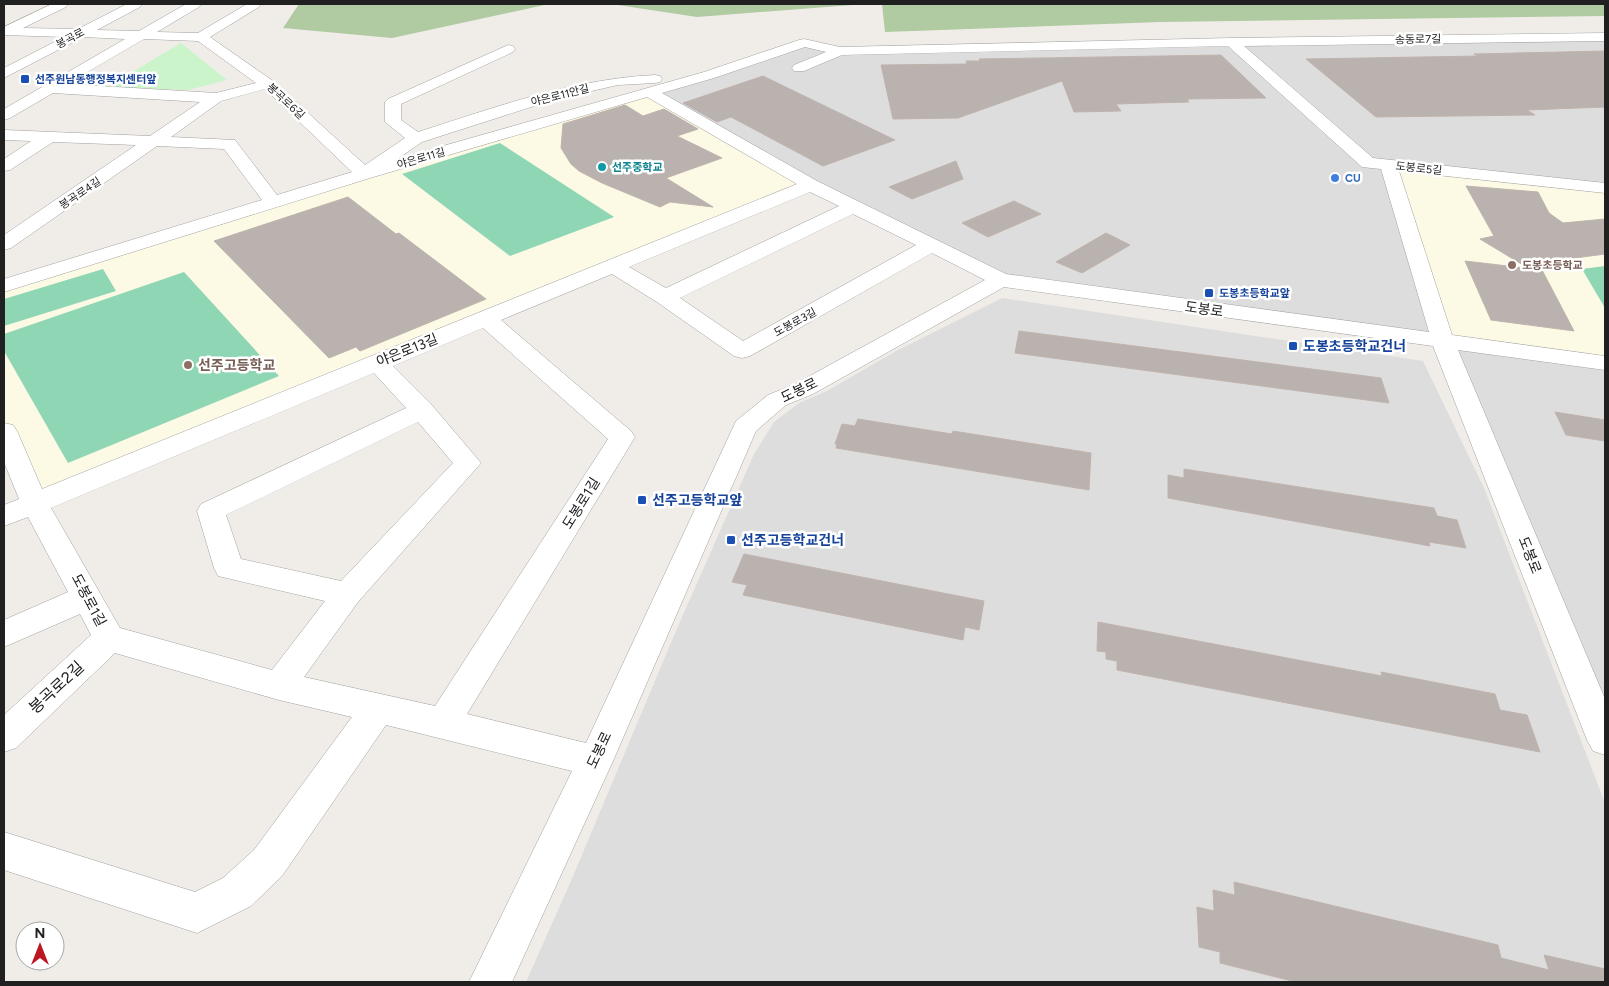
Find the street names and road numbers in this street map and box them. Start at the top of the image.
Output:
street label: 봉곡로 [54,26,87,51]
street label: 송동로7길 [1395,33,1441,46]
street label: 봉곡로6길 [264,81,307,122]
street label: 야은로11안길 [530,82,591,109]
street label: 야은로11길 [396,145,447,172]
street label: 도봉로5길 [1395,160,1443,177]
street label: 봉곡로4길 [57,175,104,212]
street label: 도봉로 [1184,298,1224,321]
street label: 도봉로3길 [772,305,819,339]
street label: 야은로13길 [374,330,440,371]
street label: 도봉로 [778,374,820,407]
street label: 도봉로1길 [559,474,604,532]
street label: 도봉로 [1514,534,1545,576]
street label: 도봉로1길 [68,571,110,630]
street label: 봉곡로2길 [25,657,88,717]
street label: 도봉로 [584,729,615,771]

